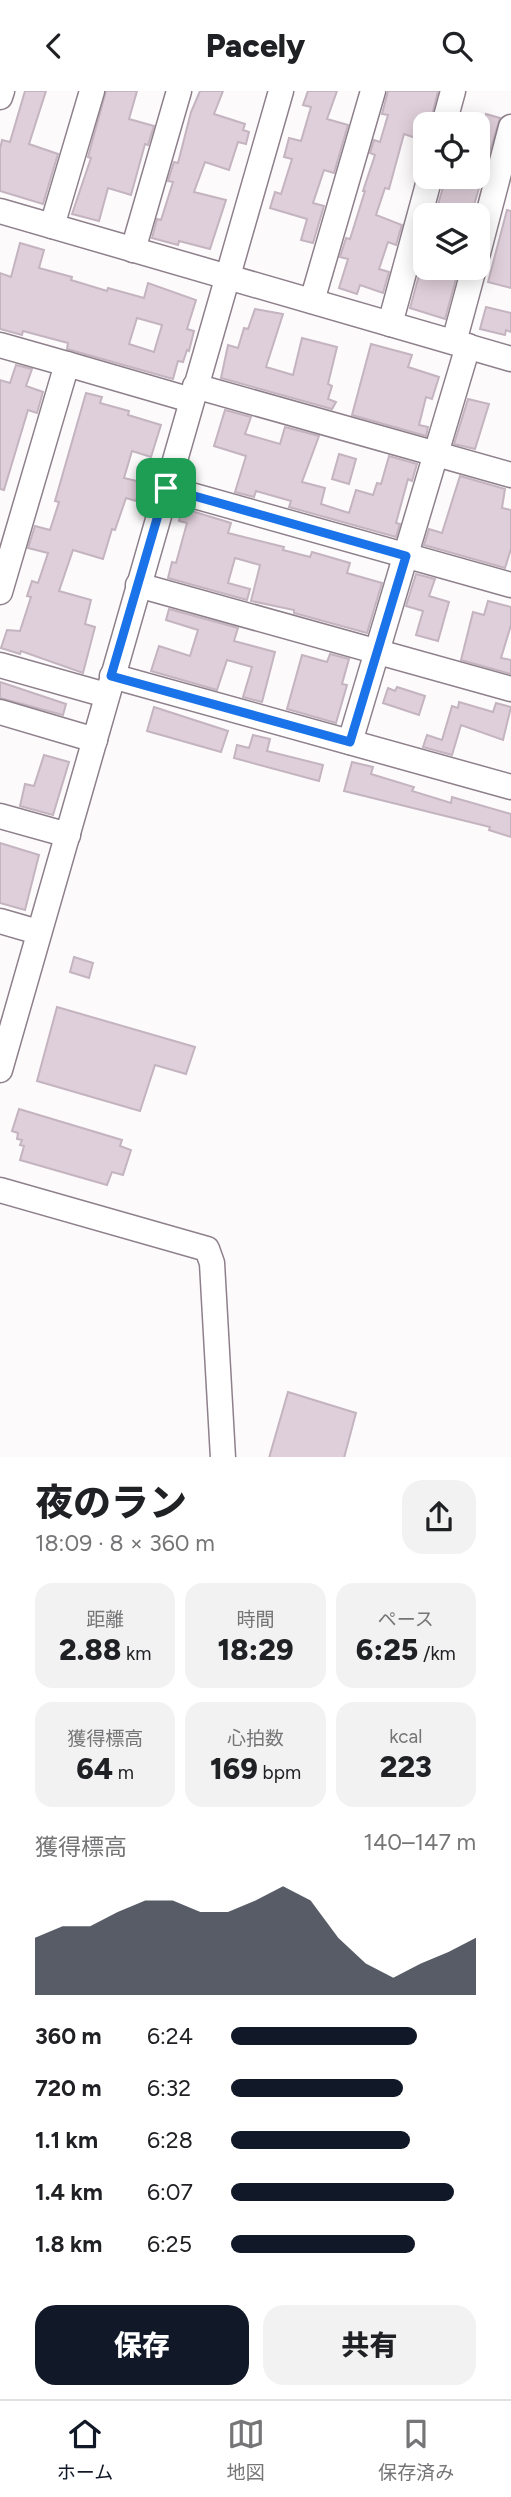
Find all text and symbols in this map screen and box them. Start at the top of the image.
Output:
icon: back [35,27,73,65]
text: Pacely [206,27,305,65]
icon: search [438,27,476,65]
map controls [413,112,490,280]
button: locate [413,112,490,189]
button: layers [413,203,490,280]
pin [136,458,196,518]
icon: arrive [147,469,185,507]
text: 夜のラン [35,1480,187,1526]
button: share [402,1480,476,1554]
text: 18:09 · 8 × 360 m [35,1529,215,1557]
text: 距離 [86,1608,124,1631]
text: 時間 [236,1608,275,1631]
text: ペース [378,1608,434,1631]
text: 2.88 [59,1631,121,1668]
text: 18:29 [217,1631,294,1668]
text: 6:25 [356,1631,418,1668]
text: km [121,1642,151,1665]
text: /km [418,1642,456,1665]
text: kcal [389,1725,422,1748]
text: 獲得標高 [67,1727,143,1750]
text: 心拍数 [227,1727,284,1750]
text: 223 [380,1748,432,1785]
text: 64 [76,1750,113,1787]
text: 169 [210,1750,258,1787]
text: m [113,1761,134,1784]
text: bpm [258,1761,301,1784]
text: 140–147 m [363,1828,476,1856]
text: 獲得標高 [35,1833,127,1861]
text: 360 m [35,2022,102,2050]
text: 6:24 [147,2022,193,2050]
text: 720 m [35,2074,102,2102]
text: 6:32 [147,2074,191,2102]
text: 1.1 km [35,2126,98,2154]
text: 6:28 [147,2126,193,2154]
text: 1.4 km [35,2178,103,2206]
text: 6:07 [147,2178,193,2206]
text: 1.8 km [35,2230,102,2258]
text: 6:25 [147,2230,192,2258]
button: 保存 [35,2305,249,2385]
button: 共有 [263,2305,476,2385]
tab: ホーム [57,2415,113,2484]
tab: 地図 [227,2415,265,2484]
tab: 保存済み [378,2415,454,2484]

